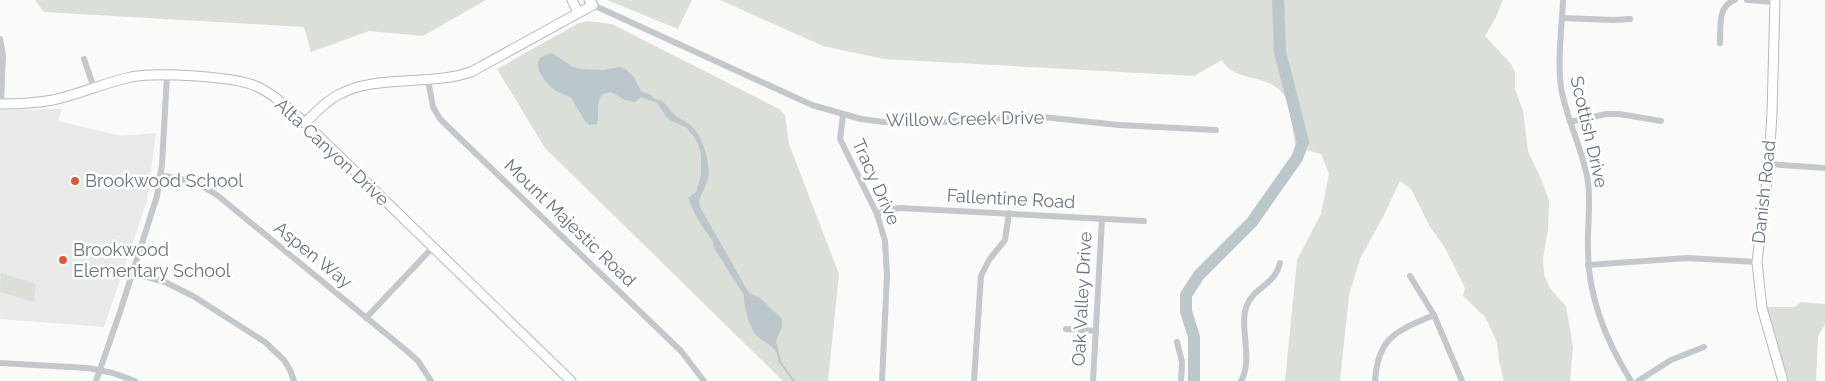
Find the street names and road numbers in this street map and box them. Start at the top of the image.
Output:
street label: Scottish Drive [1566,74,1613,190]
street label: Alta Canyon Drive [271,93,394,210]
street label: Willow Creek Drive [886,107,1045,130]
street label: Tracy Drive [848,136,905,228]
street label: Danish Road [1748,139,1779,245]
street label: Mount Majestic Road [500,154,640,291]
street label: Fallentine Road [946,185,1076,212]
street label: Aspen Way [270,217,357,293]
street label: Oak Valley Drive [1067,231,1096,367]

